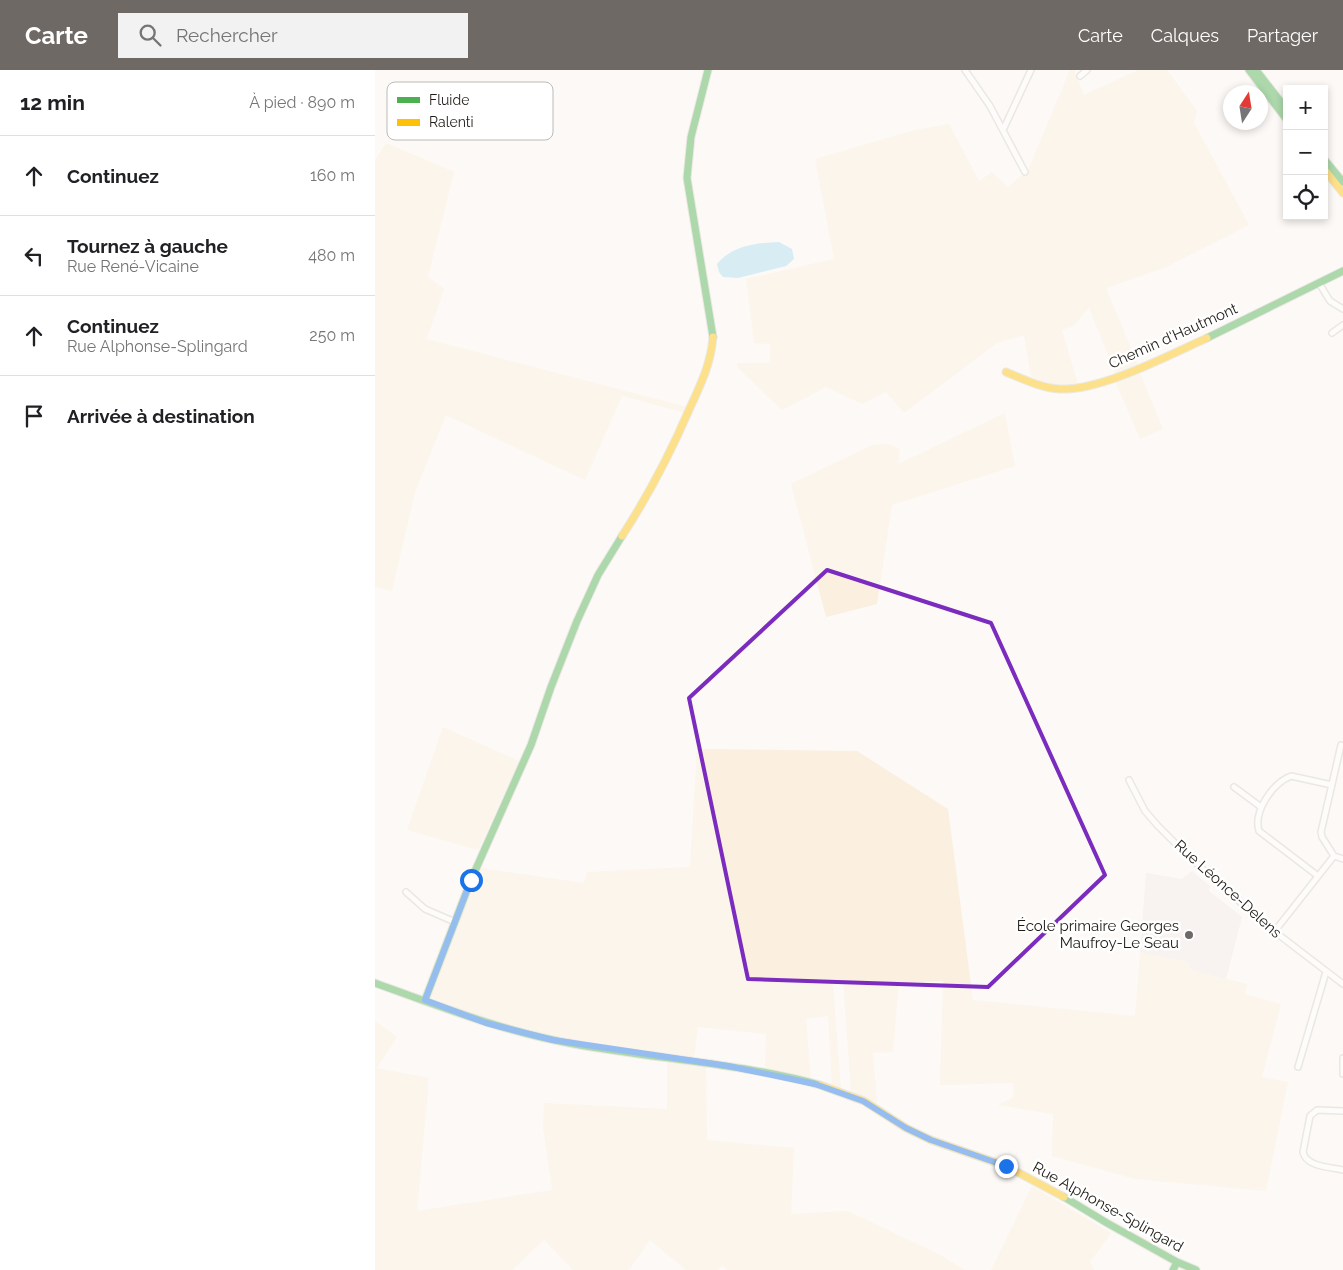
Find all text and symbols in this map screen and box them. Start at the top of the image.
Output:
search box [118,13,468,58]
text: Carte [25,21,88,50]
icon: search [136,21,164,49]
text: Rechercher [176,24,278,46]
text: Carte [1078,25,1123,46]
text: Calques [1151,25,1219,46]
text: Partager [1247,25,1318,46]
legend [387,82,553,140]
north arrow [1223,85,1268,130]
map controls [1283,85,1328,220]
button: + [1283,85,1328,130]
text: 12 min [20,90,85,115]
text: Fluide [429,92,469,108]
text: À pied · 890 m [249,93,355,112]
text: Ralenti [429,114,474,130]
button: − [1283,130,1328,175]
icon: ahead [20,162,48,190]
text: Continuez [67,165,159,187]
text: 160 m [310,166,355,185]
button: locate [1283,175,1328,220]
text: Tournez à gauche [67,235,228,257]
icon: left [20,242,48,270]
text: 480 m [308,246,355,265]
text: Rue René-Vicaine [67,257,199,276]
street label: Chemin d'Hautmont [1106,299,1240,373]
text: Continuez [67,315,159,337]
icon: ahead [20,322,48,350]
text: 250 m [309,326,355,345]
text: Rue Alphonse-Splingard [67,337,248,356]
icon: arrive [20,402,48,430]
text: Arrivée à destination [67,405,255,427]
street label: Rue Léonce-Delens [1171,836,1285,942]
route start [460,869,483,892]
place label: École primaire Georges Maufroy-Le Seau [1017,917,1179,952]
marker: École primaire Georges Maufroy-Le Seau [1183,929,1195,941]
route end [995,1155,1018,1178]
street label: Rue Alphonse-Splingard [1030,1158,1186,1256]

